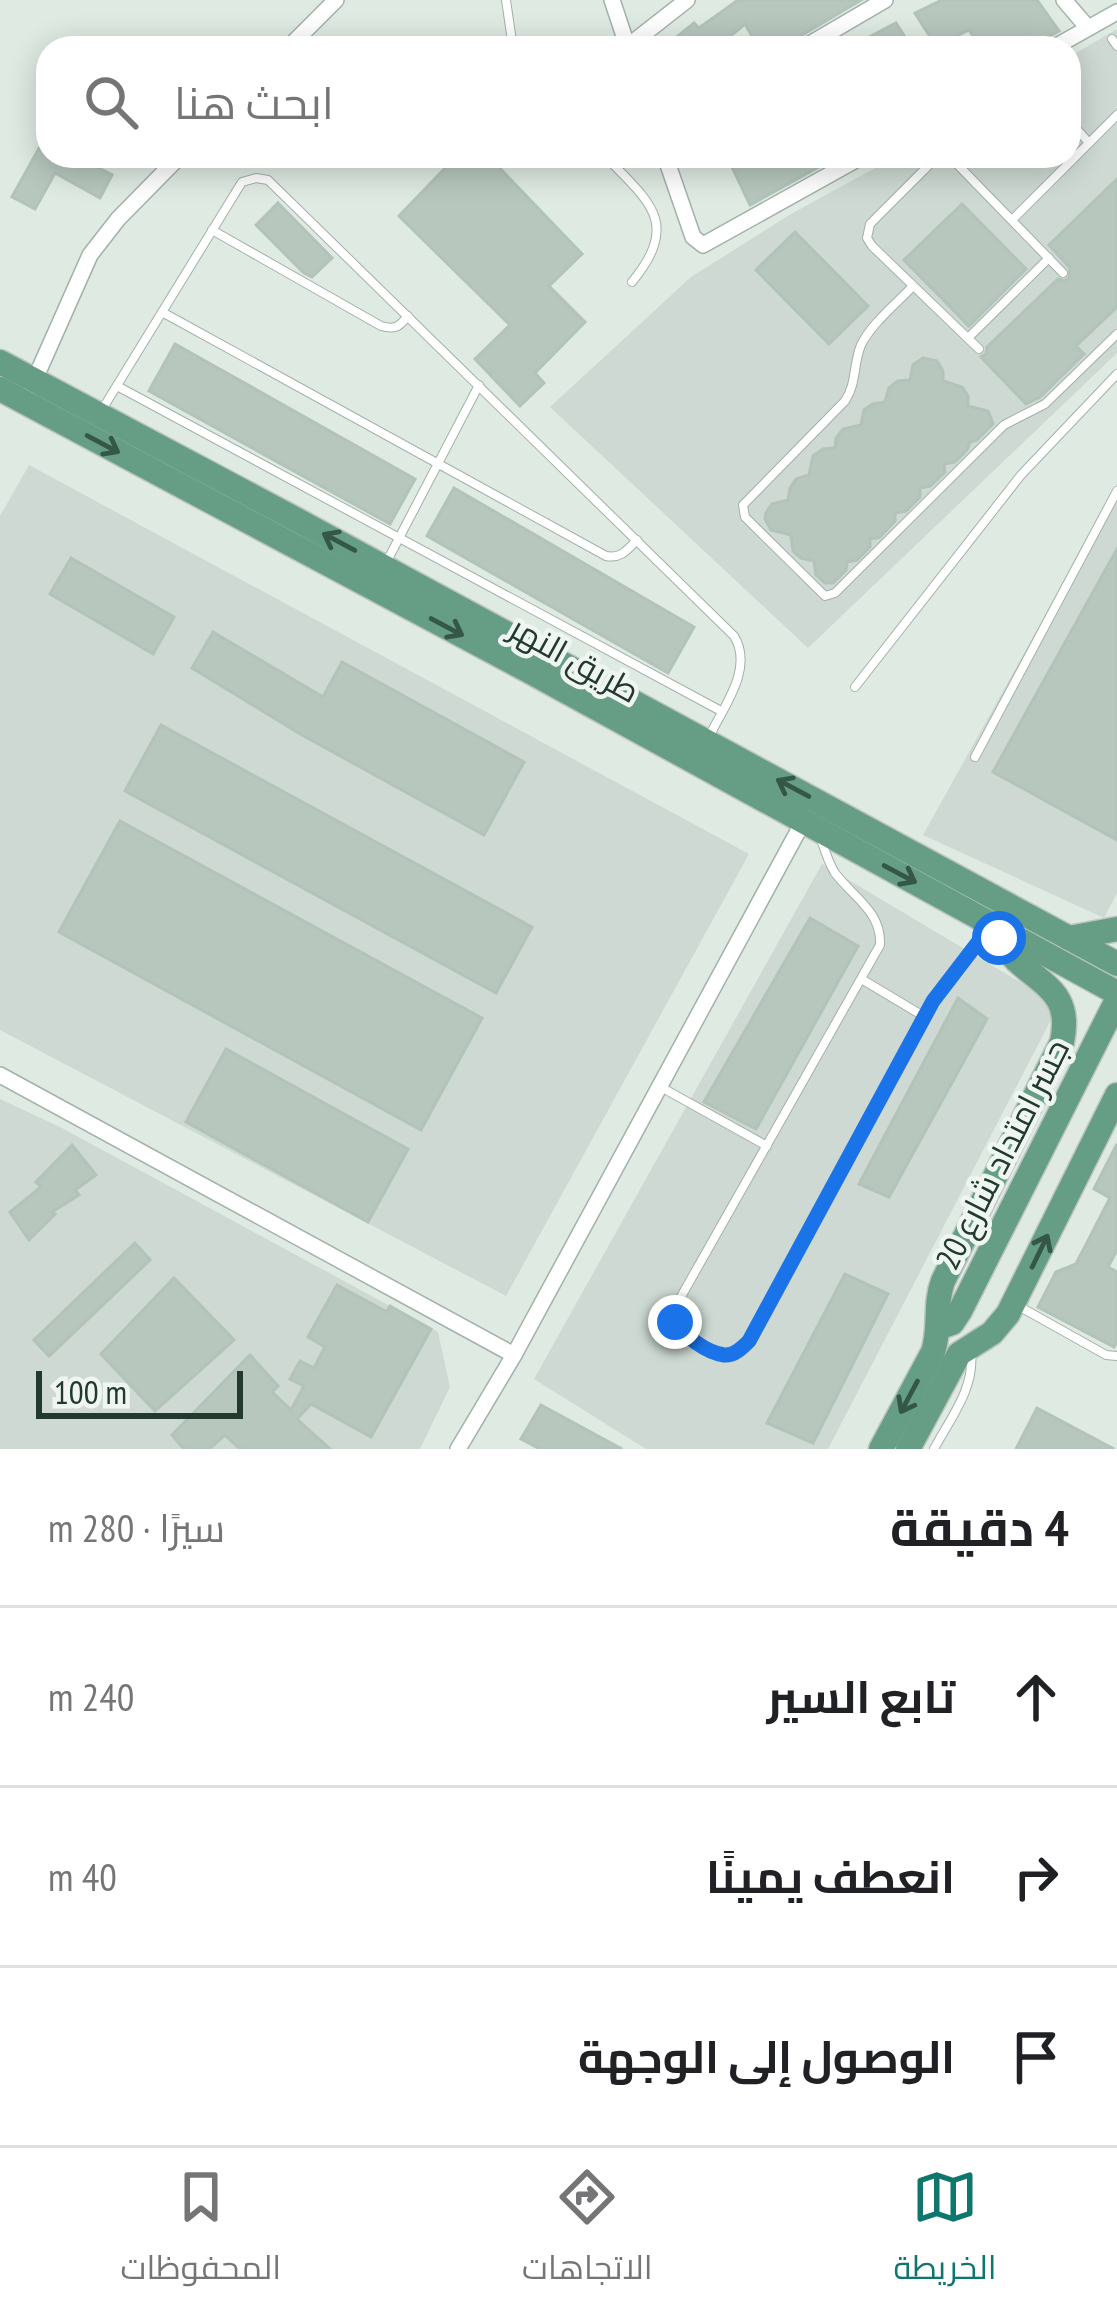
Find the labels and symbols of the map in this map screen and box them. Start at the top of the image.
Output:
one-way arrow [85,433,121,456]
one-way arrow [323,530,358,553]
street label: طريق النهر [501,604,648,712]
one-way arrow [429,617,465,640]
one-way arrow [776,776,811,799]
one-way arrow [882,863,917,886]
route start [972,911,1026,965]
street label: جسر امتداد شارع 20 [925,1031,1080,1277]
one-way arrow [1029,1234,1052,1269]
route end [648,1295,702,1349]
scale bar [36,1365,243,1418]
one-way arrow [897,1379,920,1414]

